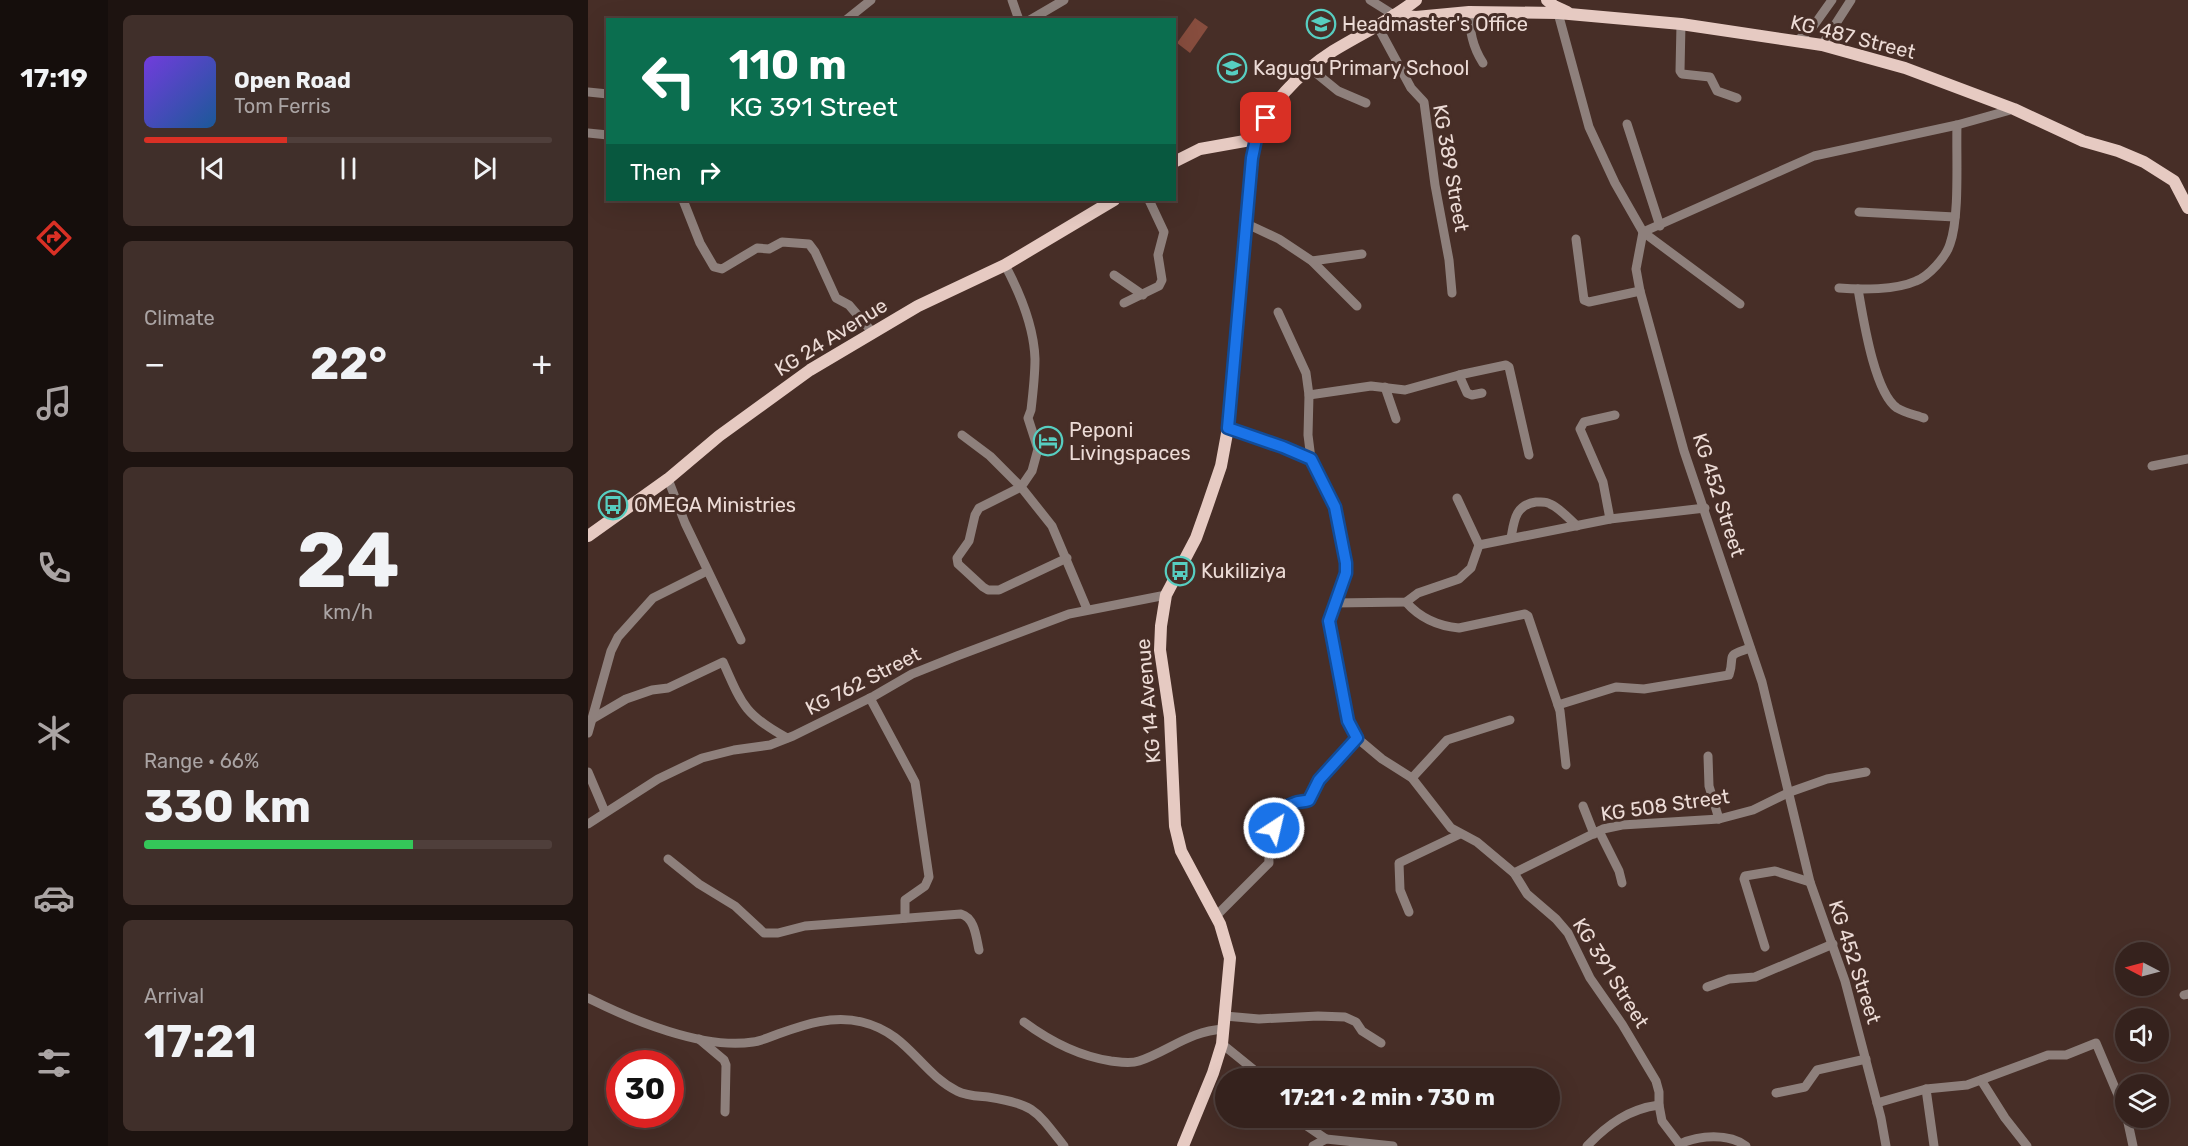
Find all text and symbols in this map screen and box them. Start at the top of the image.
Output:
school or university icon: Headmaster's Office [1305,8,1337,40]
street label: KG 487 Street [1788,10,1918,64]
place label: Headmaster's Office [1342,12,1528,36]
text: 110 m [729,40,847,90]
icon: left [630,42,708,120]
school or university icon: Kagugu Primary School [1216,52,1248,84]
place label: Kagugu Primary School [1253,56,1469,80]
text: 17:19 [20,62,88,94]
text: Open Road [234,67,351,94]
text: KG 391 Street [729,91,898,123]
pin [1240,92,1291,143]
text: Tom Ferris [234,94,331,118]
icon: arrive [1249,101,1282,134]
street label: KG 389 Street [1428,102,1474,234]
icon: previous [196,152,229,185]
icon: pause [332,152,365,185]
icon: next [468,152,501,185]
icon: right [693,156,726,189]
text: Then [630,159,681,186]
icon: directions [33,217,75,259]
street label: KG 24 Avenue [770,293,892,381]
text: Climate [144,306,215,330]
text: 22° [310,337,387,390]
text: − [144,344,165,383]
text: + [531,344,552,383]
icon: music [33,382,75,424]
place label: Peponi Livingspaces [1069,418,1191,465]
hotel icon: Peponi Livingspaces [1032,425,1064,457]
street label: KG 452 Street [1688,430,1750,560]
bus stop icon: OMEGA Ministries [597,489,629,521]
place label: OMEGA Ministries [634,493,796,517]
text: 24 [296,514,400,607]
icon: phone [33,547,75,589]
bus stop icon: Kukiliziya [1164,555,1196,587]
place label: Kukiliziya [1201,559,1286,583]
text: km/h [323,600,373,624]
street label: KG 14 Avenue [1131,638,1165,764]
street label: KG 762 Street [801,642,925,720]
icon: climate [33,712,75,754]
text: Range · 66% [144,749,259,773]
text: 330 km [144,780,311,833]
street label: KG 508 Street [1599,784,1731,826]
position arrow [1242,796,1306,860]
icon: car [33,877,75,919]
street label: KG 452 Street [1824,897,1886,1027]
street label: KG 391 Street [1568,914,1654,1032]
north arrow [2115,942,2169,996]
map controls [2115,942,2169,1128]
text: Arrival [144,984,204,1008]
button: sound [2115,1008,2169,1062]
text: 17:21 [144,1015,257,1068]
icon: filters [33,1042,75,1084]
speed limit sign: 30 [606,1050,684,1128]
button: layers [2115,1074,2169,1128]
text: 17:21 · 2 min · 730 m [1280,1084,1495,1111]

